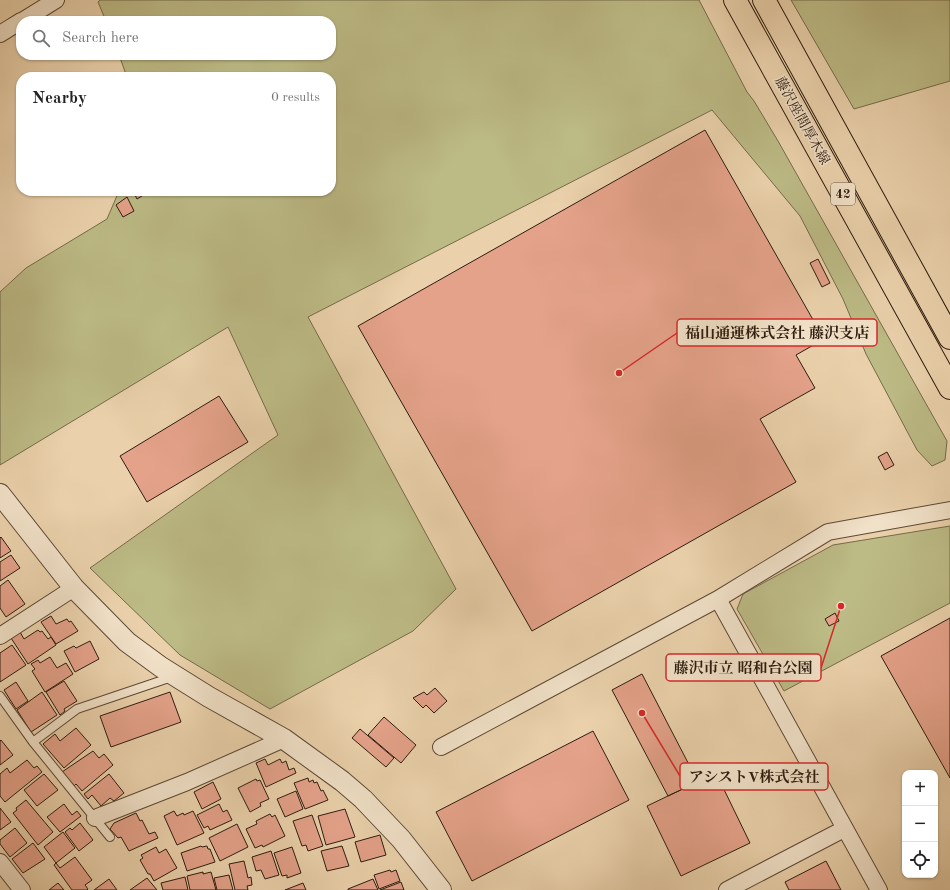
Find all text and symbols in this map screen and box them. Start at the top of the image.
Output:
search box [16,16,336,60]
icon: search [30,27,52,49]
text: Search here [62,31,139,46]
street label: 藤沢座間厚木線 [772,74,833,167]
text: Nearby [32,90,87,107]
text: 0 results [271,91,320,104]
road number: 42 [831,183,855,205]
callout: 福山通運株式会社 藤沢支店 [677,319,877,346]
text: 福山通運株式会社 藤沢支店 [685,324,869,342]
callout: 藤沢市立 昭和台公園 [666,654,821,681]
text: 藤沢市立 昭和台公園 [673,659,813,677]
callout: アシストV株式会社 [680,763,828,790]
text: アシストV株式会社 [689,769,819,786]
map controls [902,770,938,878]
button: + [902,770,938,806]
button: − [902,806,938,842]
button: locate [902,842,938,878]

